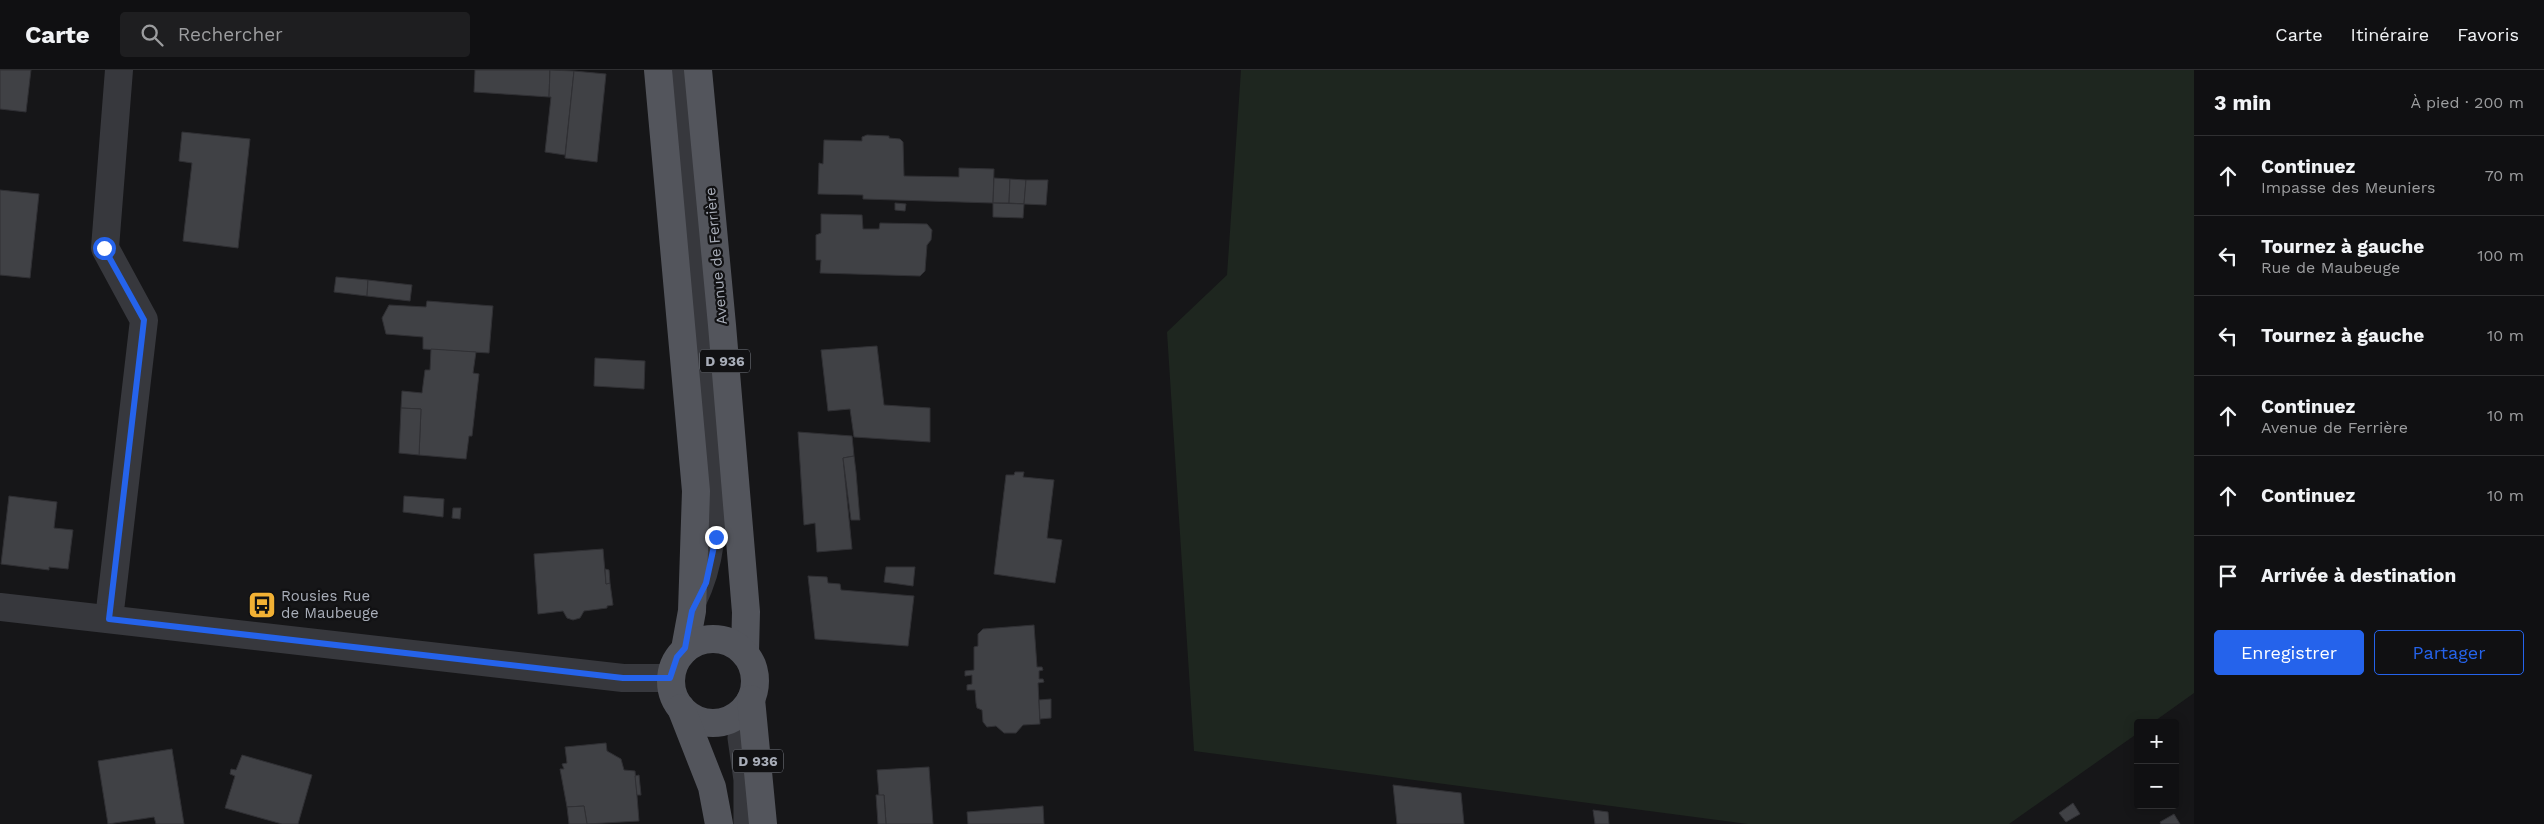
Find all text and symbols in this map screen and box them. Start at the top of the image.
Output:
search box [120,12,470,57]
text: Carte [25,21,90,49]
icon: search [138,21,166,49]
text: Rechercher [178,23,283,46]
text: Carte [2275,24,2323,45]
text: Itinéraire [2351,24,2429,45]
text: Favoris [2457,24,2519,45]
text: 3 min [2214,90,2271,115]
text: À pied · 200 m [2411,93,2524,112]
text: Continuez [2261,155,2355,178]
icon: ahead [2214,162,2242,190]
text: 70 m [2485,166,2524,185]
text: Impasse des Meuniers [2261,178,2435,197]
street label: Avenue de Ferrière [701,187,731,325]
text: Tournez à gauche [2261,235,2424,258]
route start [93,237,116,260]
icon: left [2214,242,2242,270]
text: 100 m [2477,246,2524,265]
text: Rue de Maubeuge [2261,258,2400,277]
icon: left [2214,322,2242,350]
text: Tournez à gauche [2261,324,2424,347]
text: 10 m [2487,326,2524,345]
road number: D 936 [700,350,750,372]
text: Continuez [2261,395,2355,418]
icon: ahead [2214,402,2242,430]
text: 10 m [2487,406,2524,425]
text: Avenue de Ferrière [2261,418,2408,437]
icon: ahead [2214,482,2242,510]
text: Continuez [2261,484,2355,507]
text: 10 m [2487,486,2524,505]
route end [705,526,728,549]
icon: arrive [2214,562,2242,590]
text: Arrivée à destination [2261,564,2456,587]
place label: Rousies Rue de Maubeuge [281,587,379,622]
bus stop icon: Rousies Rue de Maubeuge [247,590,277,620]
button: Enregistrer [2214,630,2364,675]
button: Partager [2374,630,2524,675]
map controls [2134,719,2179,809]
button: + [2134,719,2179,764]
road number: D 936 [733,749,783,772]
button: − [2134,764,2179,809]

